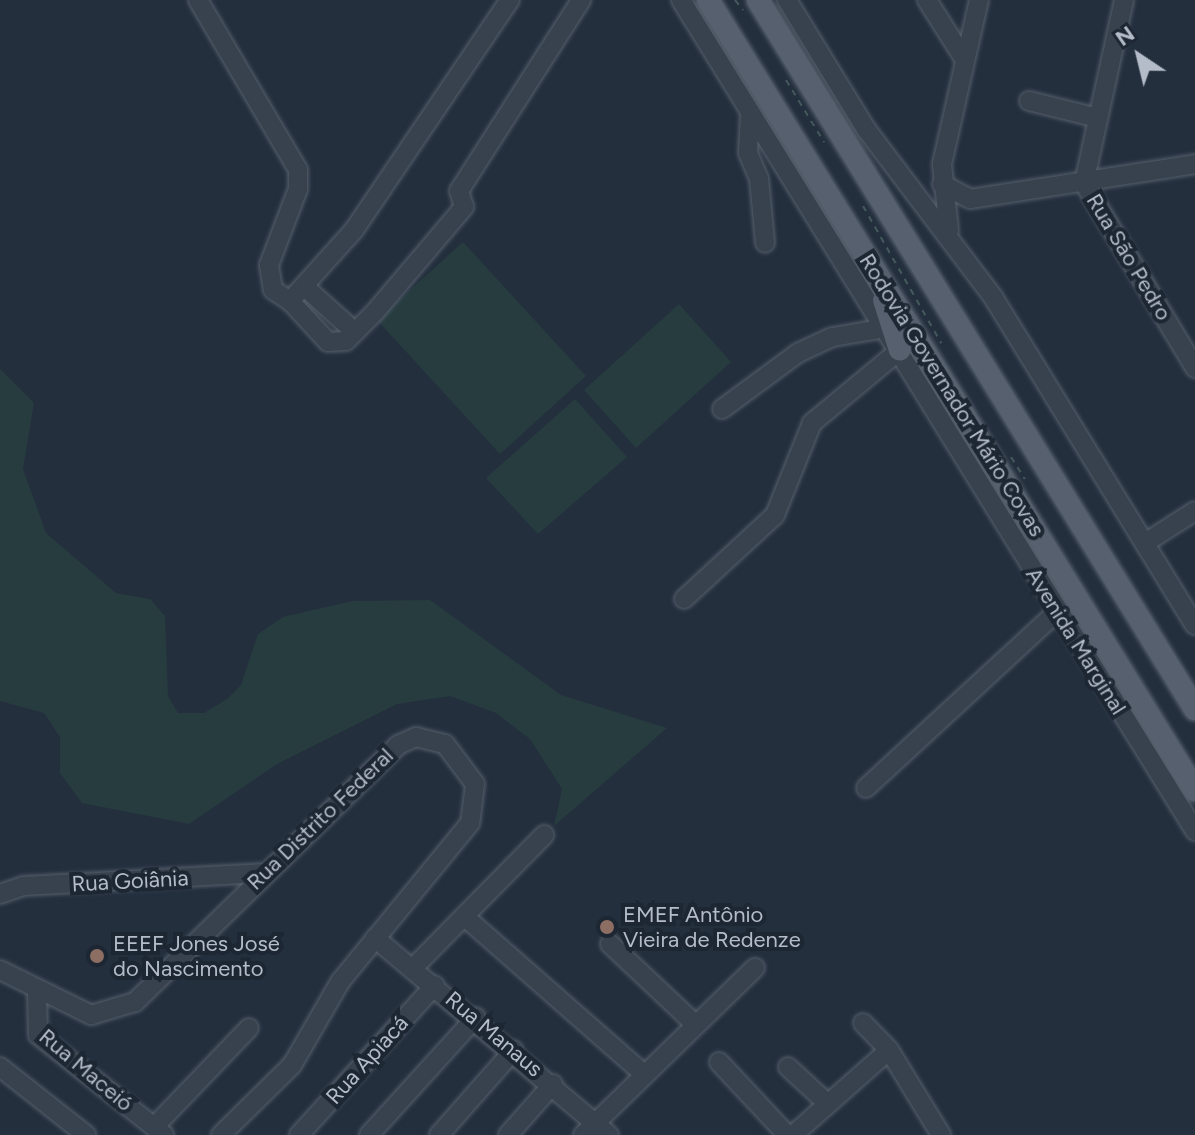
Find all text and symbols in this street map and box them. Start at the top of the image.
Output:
north arrow [1099,16,1179,96]
text: N [1110,20,1140,52]
street label: Rua São Pedro [1081,189,1177,325]
street label: Rodovia Governador Mário Covas [854,249,1050,541]
street label: Avenida Marginal [1020,563,1132,719]
street label: Rua Distrito Federal [242,743,398,895]
street label: Rua Goiânia [71,865,189,897]
place label: EMEF Antônio Vieira de Redenze [623,901,801,952]
marker: EMEF Antônio Vieira de Redenze [598,918,616,936]
place label: EEEF Jones José do Nascimento [113,930,280,982]
marker: EEEF Jones José do Nascimento [88,947,106,965]
street label: Rua Manaus [440,986,548,1082]
street label: Rua Apiacá [320,1010,414,1110]
street label: Rua Maceió [34,1023,138,1117]

